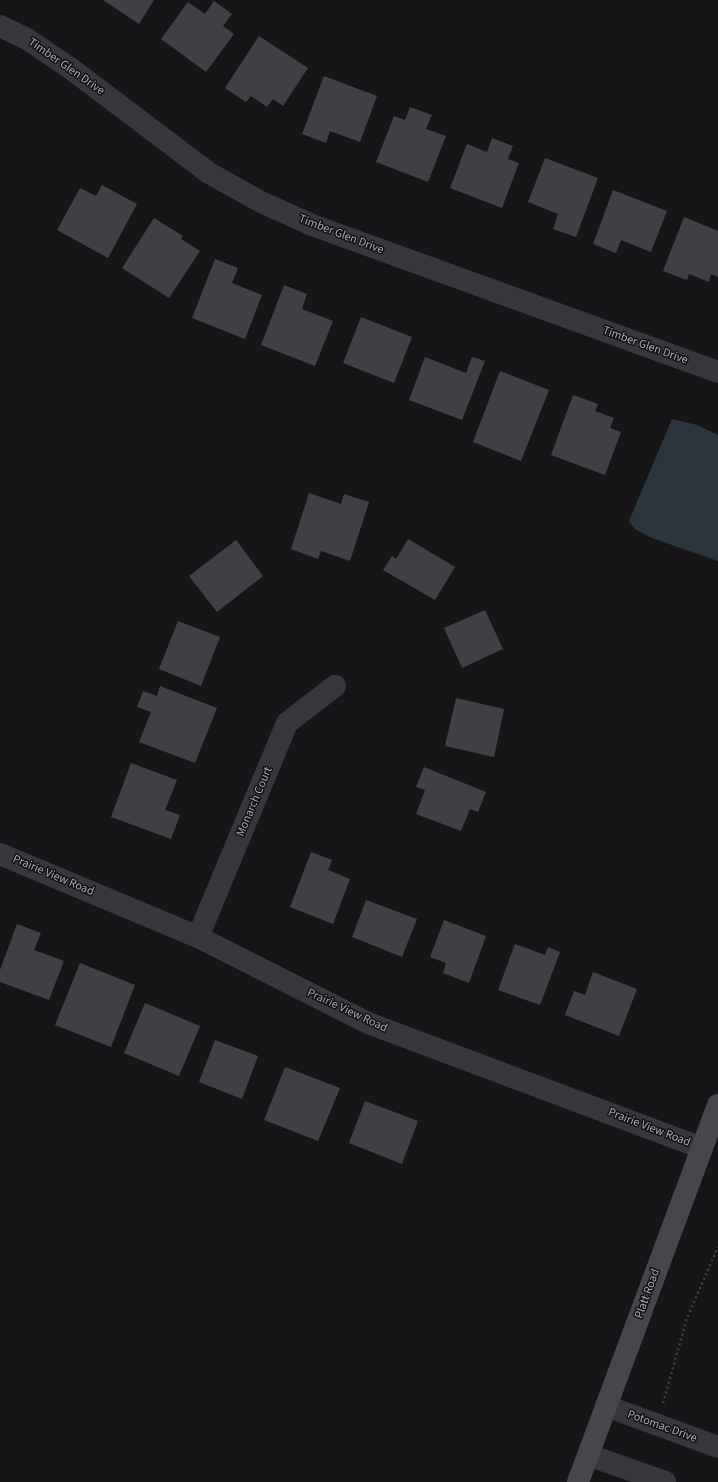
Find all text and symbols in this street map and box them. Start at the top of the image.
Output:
street label: Timber Glen Drive [25,35,107,99]
street label: Timber Glen Drive [296,212,386,258]
street label: Timber Glen Drive [600,324,690,368]
street label: Monarch Court [234,765,276,839]
street label: Prairie View Road [10,852,96,900]
street label: Prairie View Road [305,986,389,1036]
street label: Prairie View Road [606,1106,692,1150]
street label: Platt Road [632,1267,664,1321]
street label: Potomac Drive [625,1408,699,1446]

